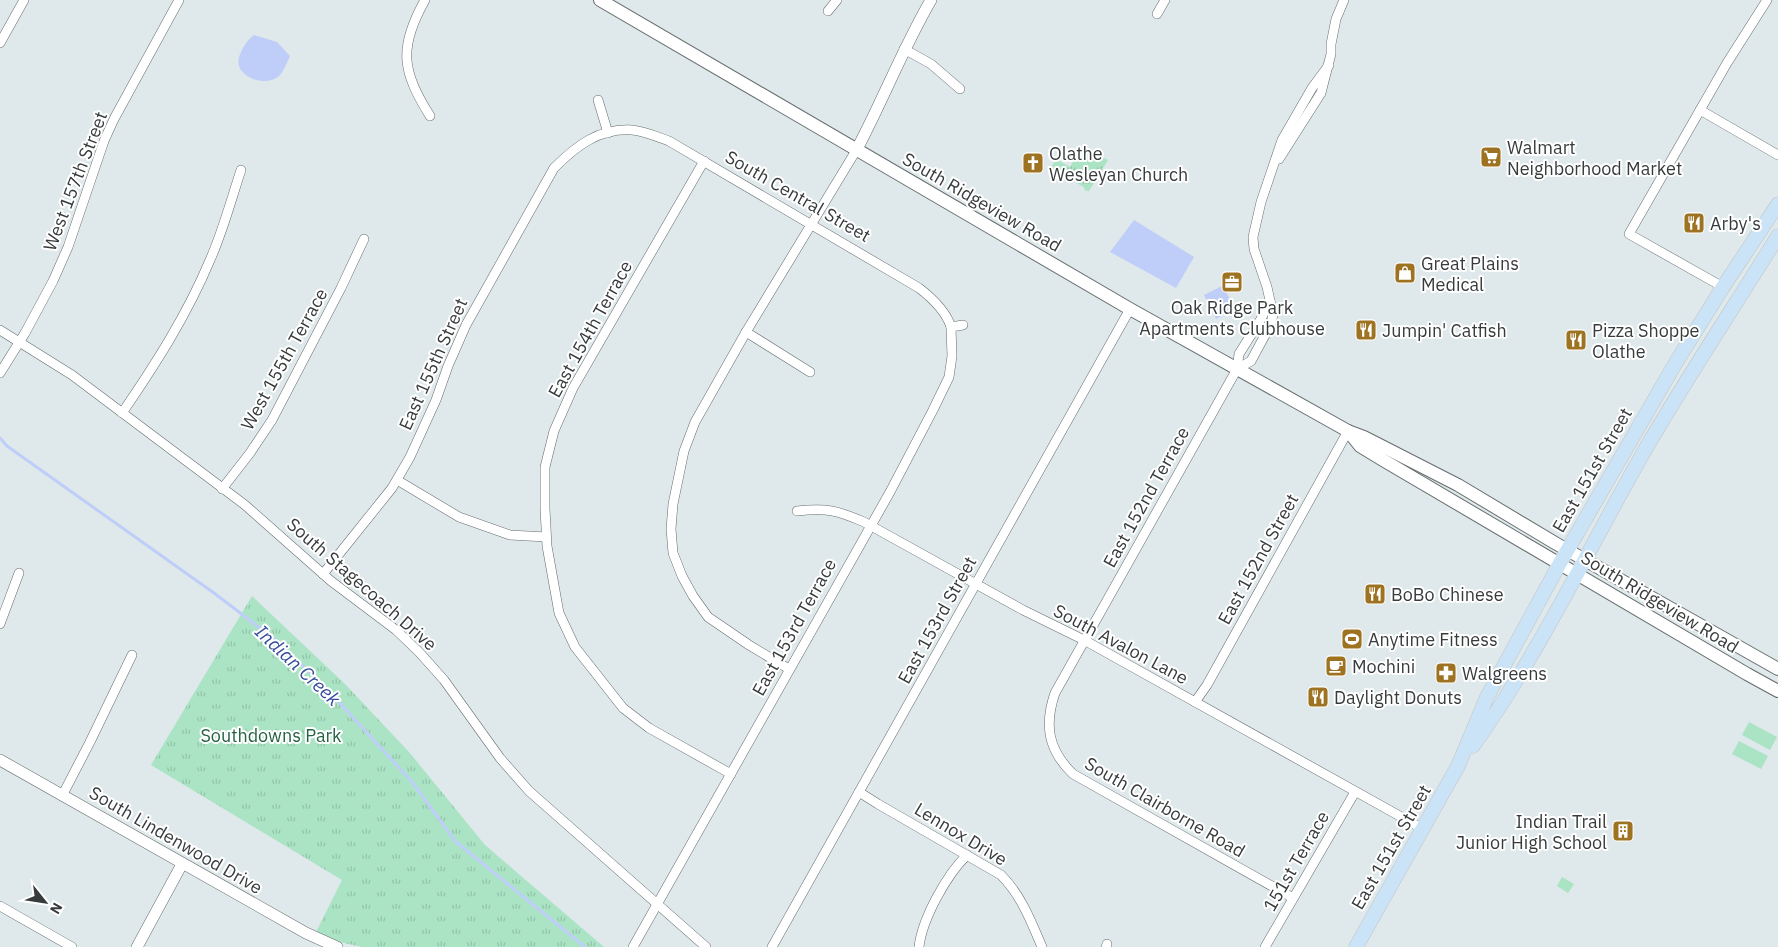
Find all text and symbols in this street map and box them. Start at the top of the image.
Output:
street label: West 157th Street [38,108,112,254]
place label: Walmart Neighborhood Market [1507,136,1682,180]
place label: Olathe Wesleyan Church [1049,142,1188,186]
street label: South Central Street [721,145,875,247]
supermarket icon: Walmart Neighborhood Market [1479,145,1503,169]
street label: South Ridgeview Road [898,147,1066,257]
church icon: Olathe Wesleyan Church [1021,151,1045,175]
restaurant icon: Arby's [1682,211,1706,235]
place label: Arby's [1710,212,1761,235]
place label: Great Plains Medical [1421,252,1519,296]
street label: East 154th Terrace [543,256,637,402]
shop icon: Great Plains Medical [1393,261,1417,285]
office icon: Oak Ridge Park Apartments Clubhouse [1220,270,1244,294]
street label: West 155th Terrace [235,284,333,434]
street label: East 155th Street [394,295,472,433]
place label: Oak Ridge Park Apartments Clubhouse [1139,296,1325,340]
restaurant icon: Jumpin' Catfish [1354,318,1378,342]
place label: Jumpin' Catfish [1382,319,1507,342]
place label: Pizza Shoppe Olathe [1592,319,1700,363]
restaurant icon: Pizza Shoppe Olathe [1564,328,1588,352]
street label: East 151st Street [1547,403,1637,537]
street label: East 152nd Terrace [1098,423,1194,571]
street label: East 152nd Street [1213,490,1303,628]
street label: South Stagecoach Drive [282,513,442,655]
street label: South Ridgeview Road [1577,546,1743,658]
street label: East 153rd Street [892,552,982,688]
street label: East 153rd Terrace [747,554,841,700]
restaurant icon: BoBo Chinese [1363,582,1387,606]
place label: BoBo Chinese [1391,583,1504,606]
street label: South Avalon Lane [1050,599,1192,689]
water label: Indian Creek [250,619,347,711]
sports icon: Anytime Fitness [1340,627,1364,651]
place label: Anytime Fitness [1368,628,1498,651]
cafe icon: Mochini [1324,654,1348,678]
place label: Mochini [1352,655,1415,678]
pharmacy icon: Walgreens [1434,661,1458,685]
place label: Walgreens [1462,662,1547,685]
restaurant icon: Daylight Donuts [1306,685,1330,709]
place label: Daylight Donuts [1334,686,1462,709]
park label: Southdowns Park [200,724,342,747]
street label: South Clairborne Road [1081,752,1249,862]
street label: East 151st Street [1346,780,1436,914]
street label: South Lindenwood Drive [85,781,267,899]
street label: Lennox Drive [910,797,1012,871]
street label: 151st Terrace [1258,807,1334,915]
place label: Indian Trail Junior High School [1456,810,1607,854]
building icon: Indian Trail Junior High School [1611,819,1635,843]
north arrow [20,877,70,927]
text: N [46,900,67,917]

